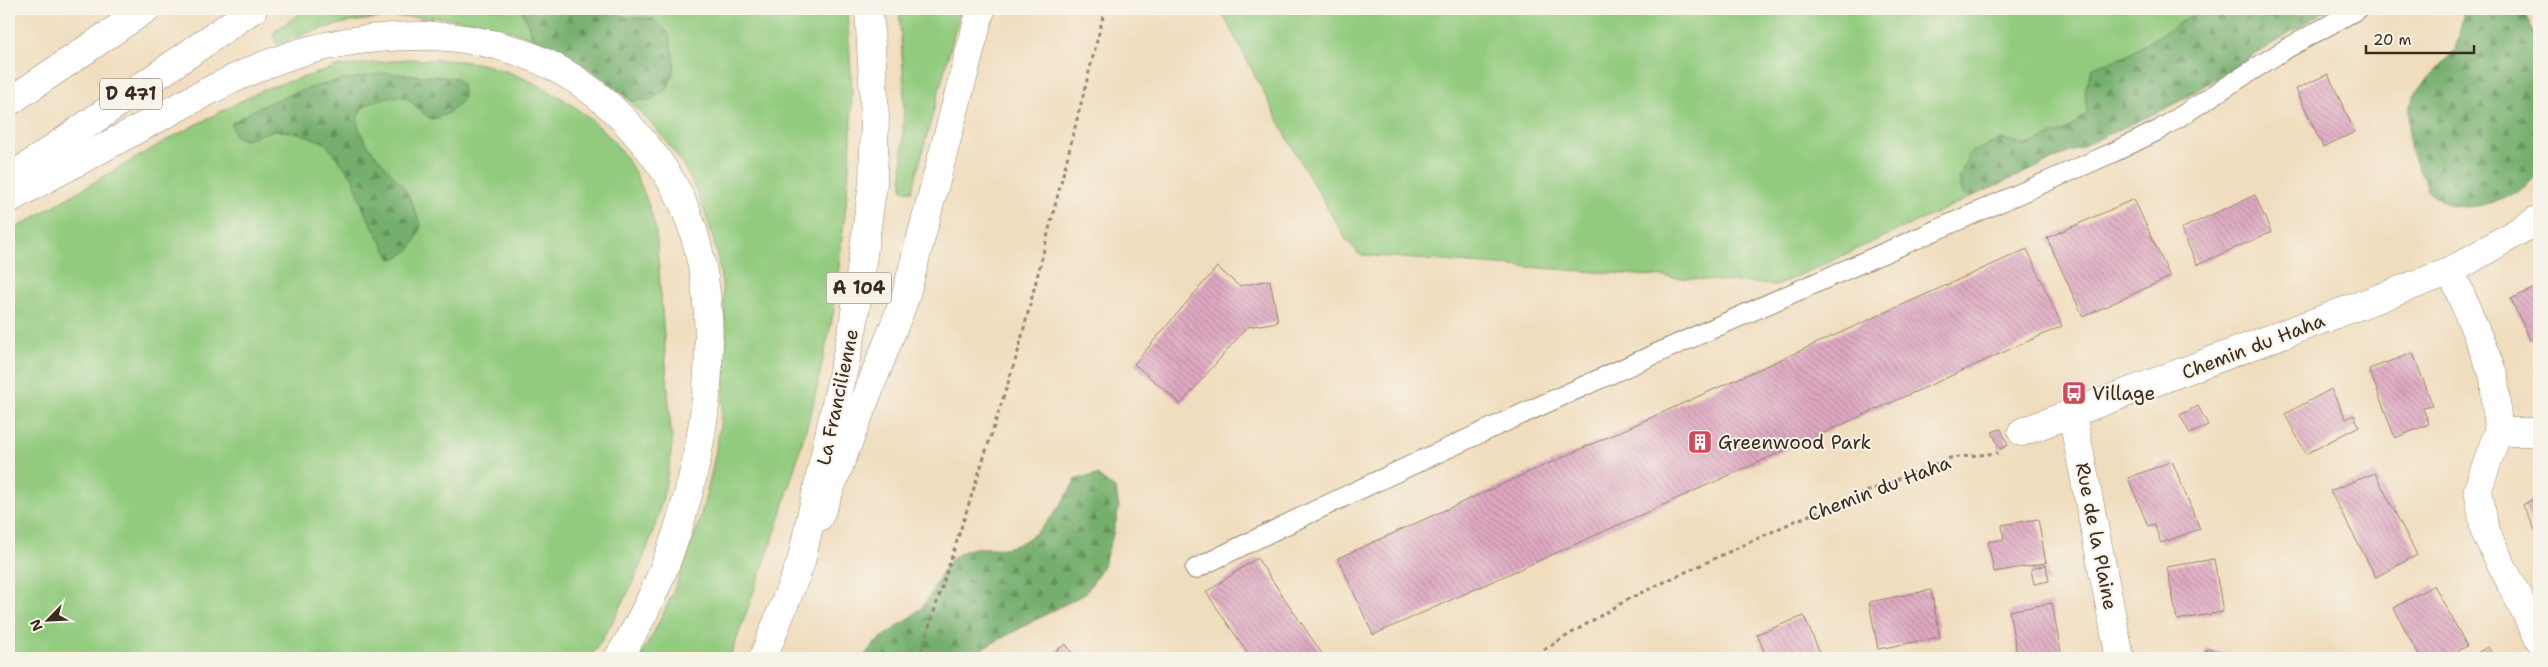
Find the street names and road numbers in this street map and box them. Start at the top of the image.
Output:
road number: D 471 [100,78,162,110]
road number: A 104 [826,272,892,304]
street label: Chemin du Haha [2178,308,2328,385]
street label: La Francilienne [811,327,864,468]
street label: Chemin du Haha [1804,450,1954,527]
street label: Rue de la Plaine [2070,460,2123,612]

